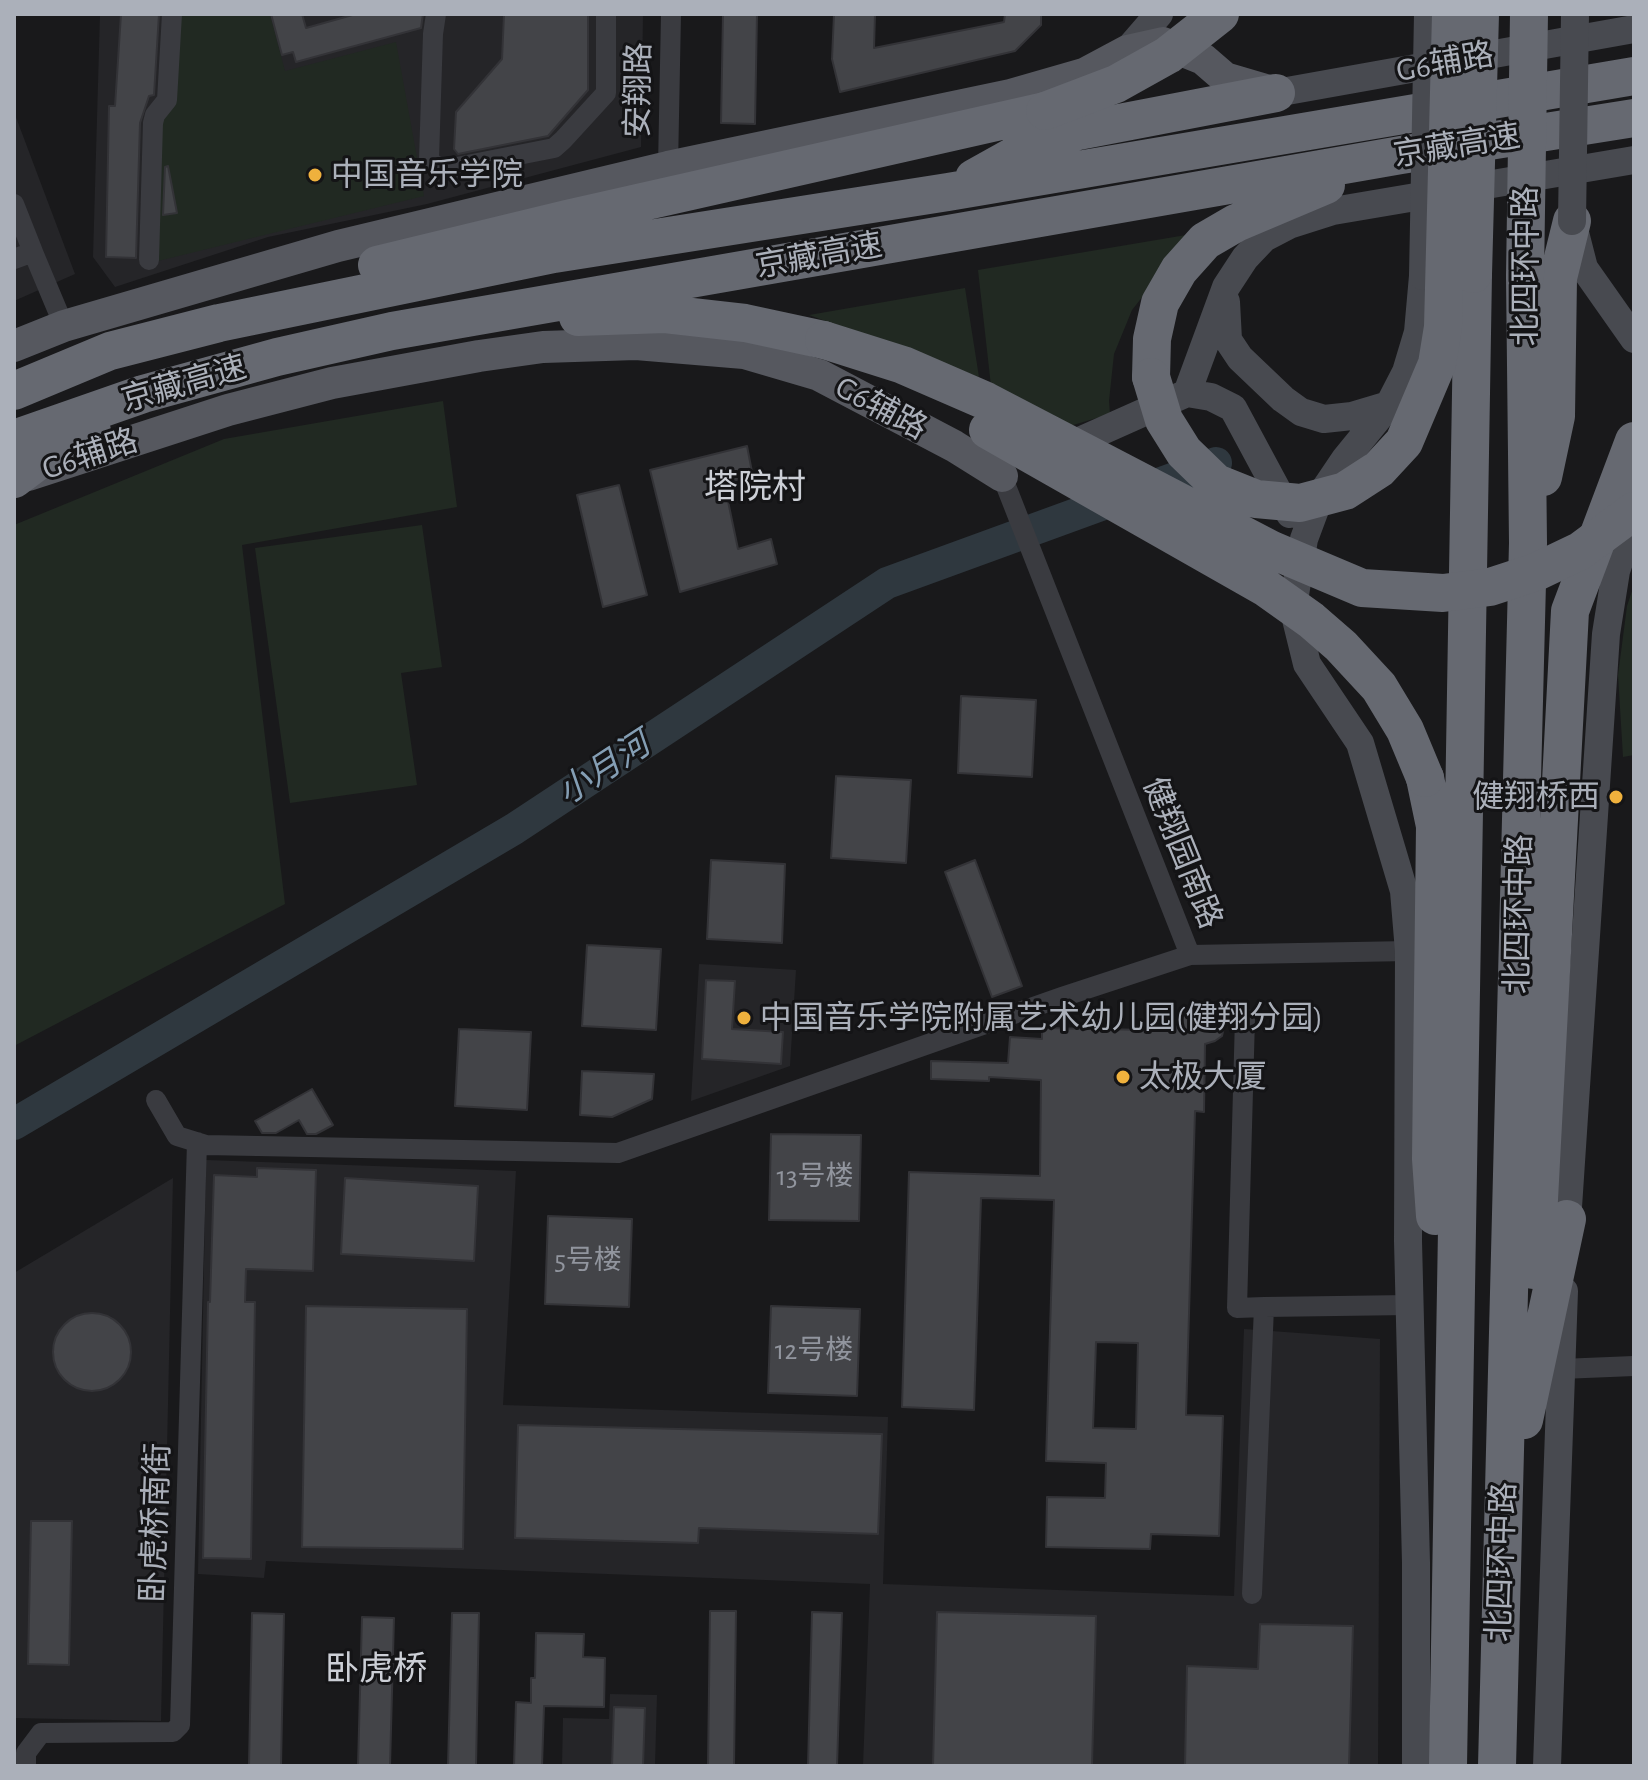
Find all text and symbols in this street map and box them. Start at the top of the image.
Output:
street label: G6辅路 [1393,36,1497,90]
street label: 安翔路 [619,42,659,138]
street label: 京藏高速 [1391,117,1523,175]
place label: 中国音乐学院 [331,156,523,194]
marker: 中国音乐学院 [306,166,324,184]
street label: 北四环中路 [1507,186,1545,346]
street label: 京藏高速 [753,226,885,286]
street label: 京藏高速 [117,348,251,420]
street label: G6辅路 [829,368,933,448]
street label: G6辅路 [37,422,143,488]
district label: 塔院村 [704,468,806,508]
water label: 小月河 [550,724,658,814]
street label: 健翔园南路 [1134,772,1230,934]
place label: 健翔桥西 [1472,778,1600,816]
marker: 健翔桥西 [1607,788,1625,806]
street label: 北四环中路 [1498,834,1540,994]
place label: 中国音乐学院附属艺术幼儿园(健翔分园) [760,999,1323,1037]
marker: 中国音乐学院附属艺术幼儿园(健翔分园) [735,1009,753,1027]
place label: 太极大厦 [1139,1058,1267,1096]
marker: 太极大厦 [1114,1068,1132,1086]
house number: 13号楼 [776,1160,854,1194]
house number: 5号楼 [554,1244,622,1278]
house number: 12号楼 [775,1334,853,1368]
street label: 卧虎桥南街 [134,1442,178,1604]
street label: 北四环中路 [1480,1481,1524,1643]
district label: 卧虎桥 [325,1650,427,1690]

